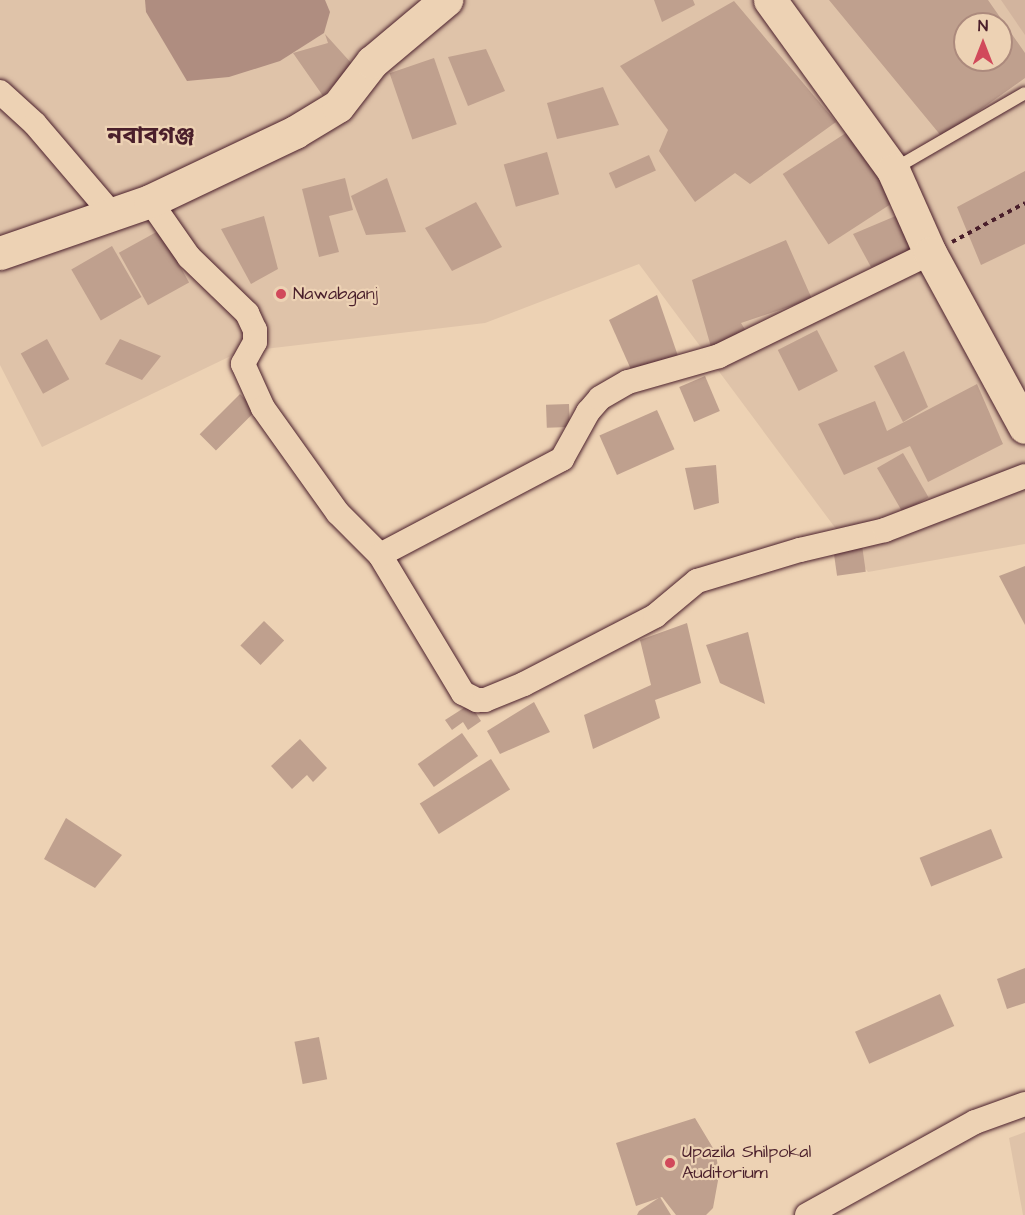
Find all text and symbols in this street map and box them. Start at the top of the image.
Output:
north arrow [953,12,1013,72]
text: N [978,15,988,37]
district label: নবাবগঞ্জ [107,123,195,151]
place label: Nawabganj [293,283,378,305]
marker: Nawabganj [274,287,288,301]
place label: Upazila Shilpokal Auditorium [682,1142,811,1184]
marker: Upazila Shilpokal Auditorium [663,1156,677,1170]

